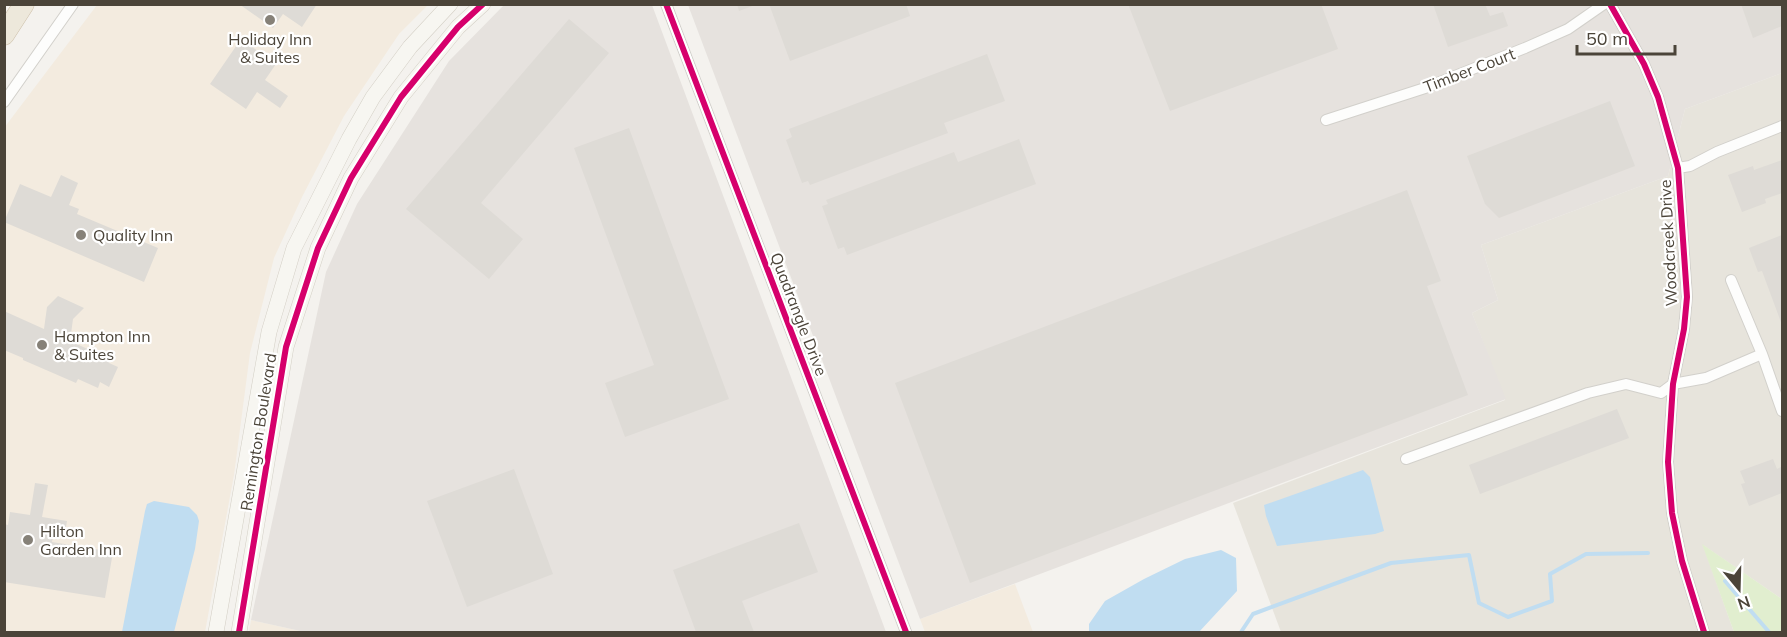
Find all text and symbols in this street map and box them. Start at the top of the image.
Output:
marker: Holiday Inn & Suites [263,13,277,27]
scale bar [1577,18,1674,56]
text: 50 m [1586,27,1628,50]
place label: Holiday Inn & Suites [228,29,312,67]
street label: Timber Court [1420,43,1518,97]
street label: Woodcreek Drive [1655,179,1681,307]
place label: Quality Inn [93,225,173,245]
marker: Quality Inn [74,228,88,242]
street label: Quadrangle Drive [766,250,832,378]
place label: Hampton Inn & Suites [54,326,151,364]
marker: Hampton Inn & Suites [35,338,49,352]
street label: Remington Boulevard [236,352,280,512]
place label: Hilton Garden Inn [40,521,122,559]
marker: Hilton Garden Inn [21,533,35,547]
north arrow [1709,559,1769,619]
text: N [1735,592,1753,615]

